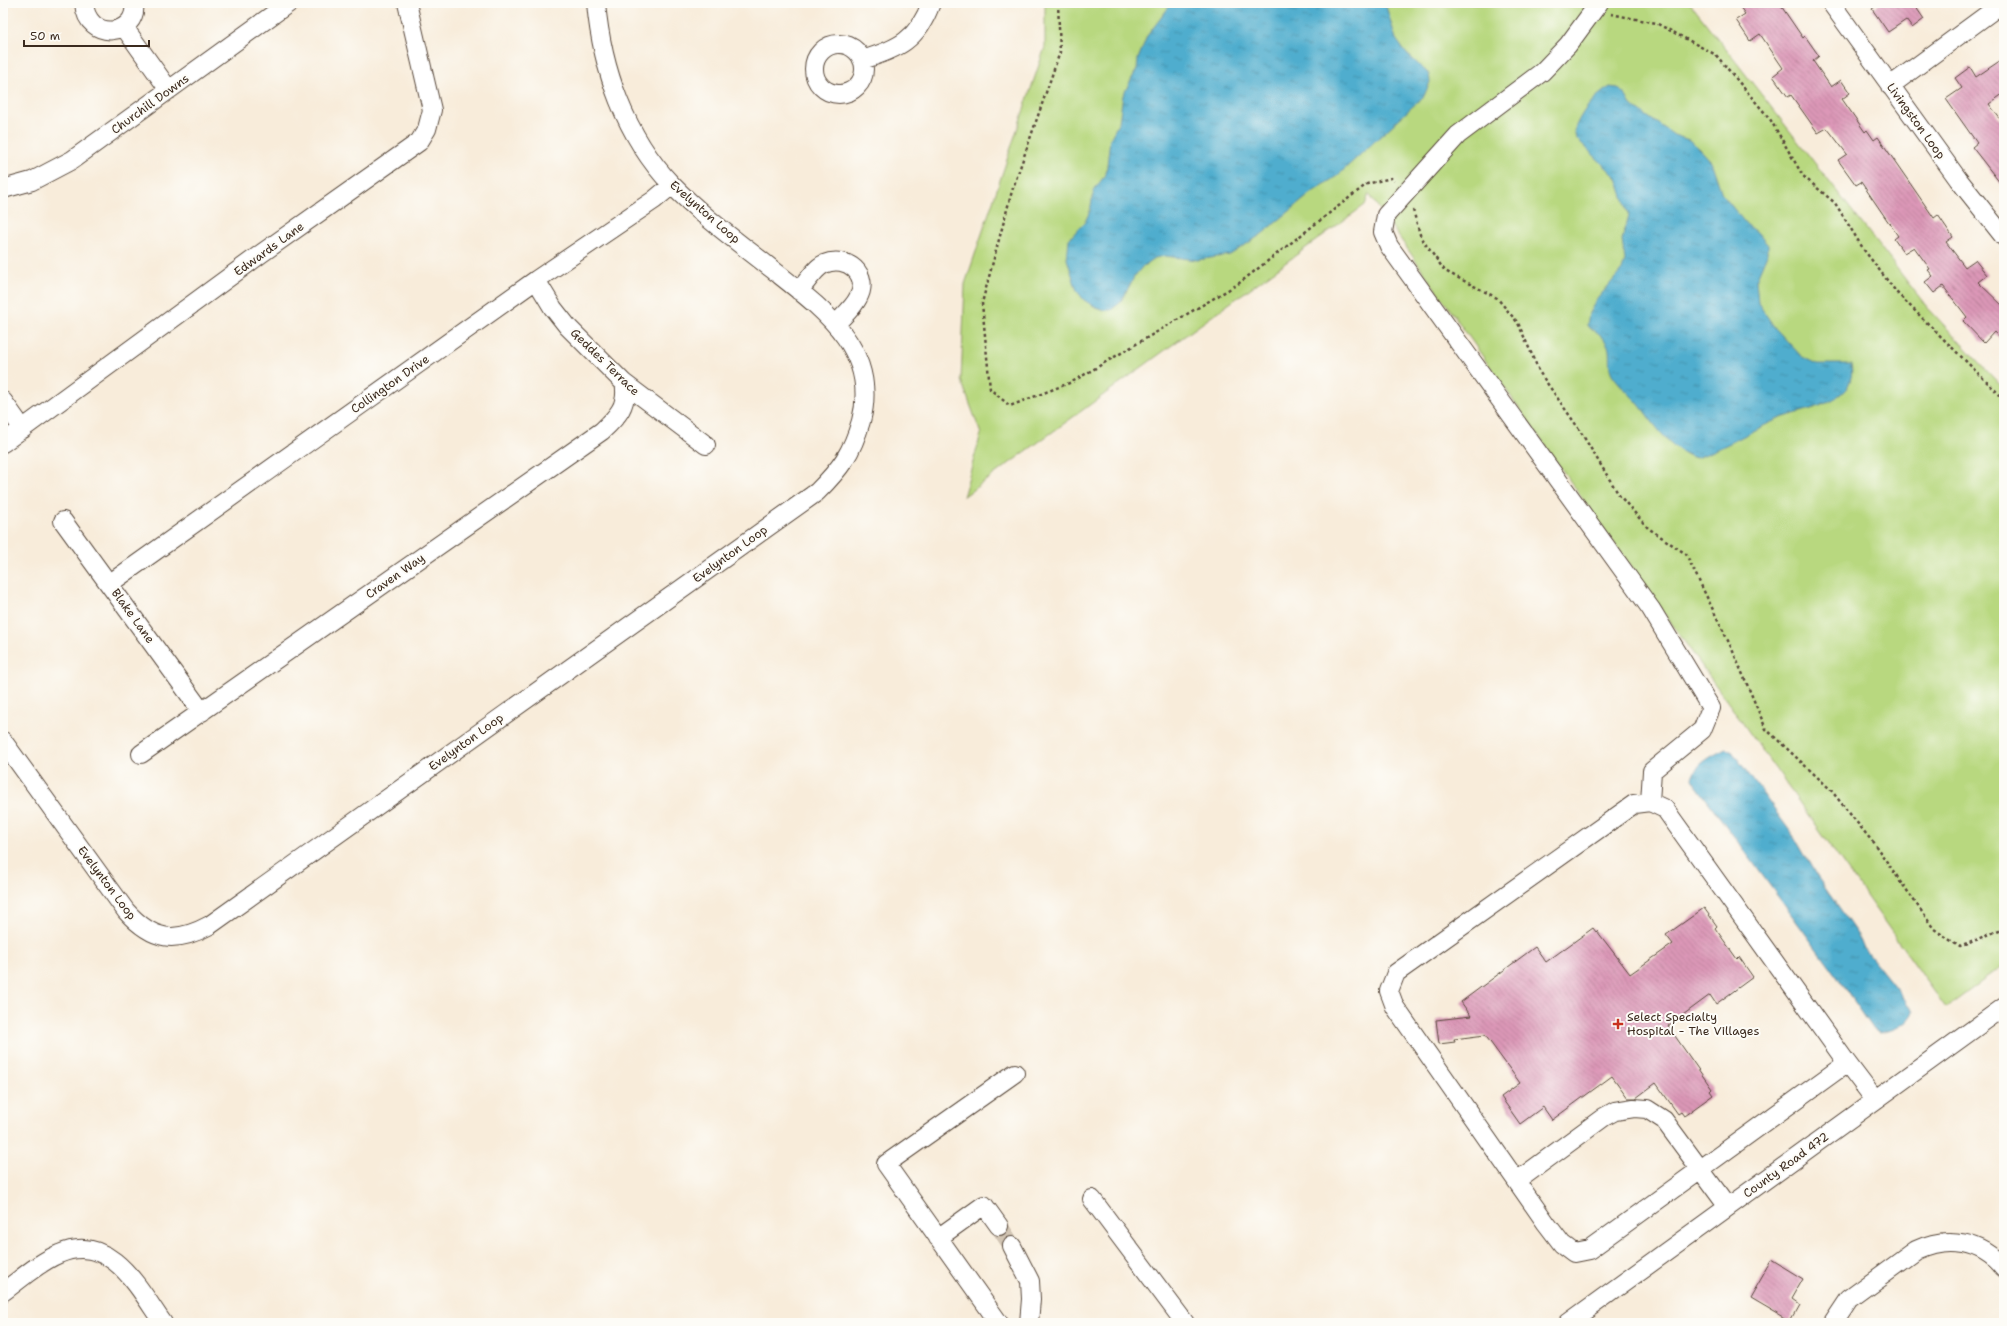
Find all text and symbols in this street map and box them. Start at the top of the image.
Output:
scale bar [24,22,149,48]
text: 50 m [30,28,60,44]
street label: Churchill Downs [108,70,192,138]
street label: Livingston Loop [1883,80,1949,163]
street label: Evelynton Loop [666,177,744,247]
street label: Edwards Lane [231,218,307,280]
street label: Geddes Terrace [567,325,643,399]
street label: Collington Drive [348,351,432,417]
street label: Evelynton Loop [690,521,771,586]
street label: Craven Way [362,550,428,602]
street label: Blake Lane [108,586,158,647]
street label: Evelynton Loop [426,709,507,774]
street label: Evelynton Loop [74,843,140,923]
place label: Select Specialty Hospital - The Villages [1627,1009,1759,1039]
marker: Select Specialty Hospital - The Villages [1612,1018,1624,1030]
street label: County Road 472 [1740,1129,1832,1201]

